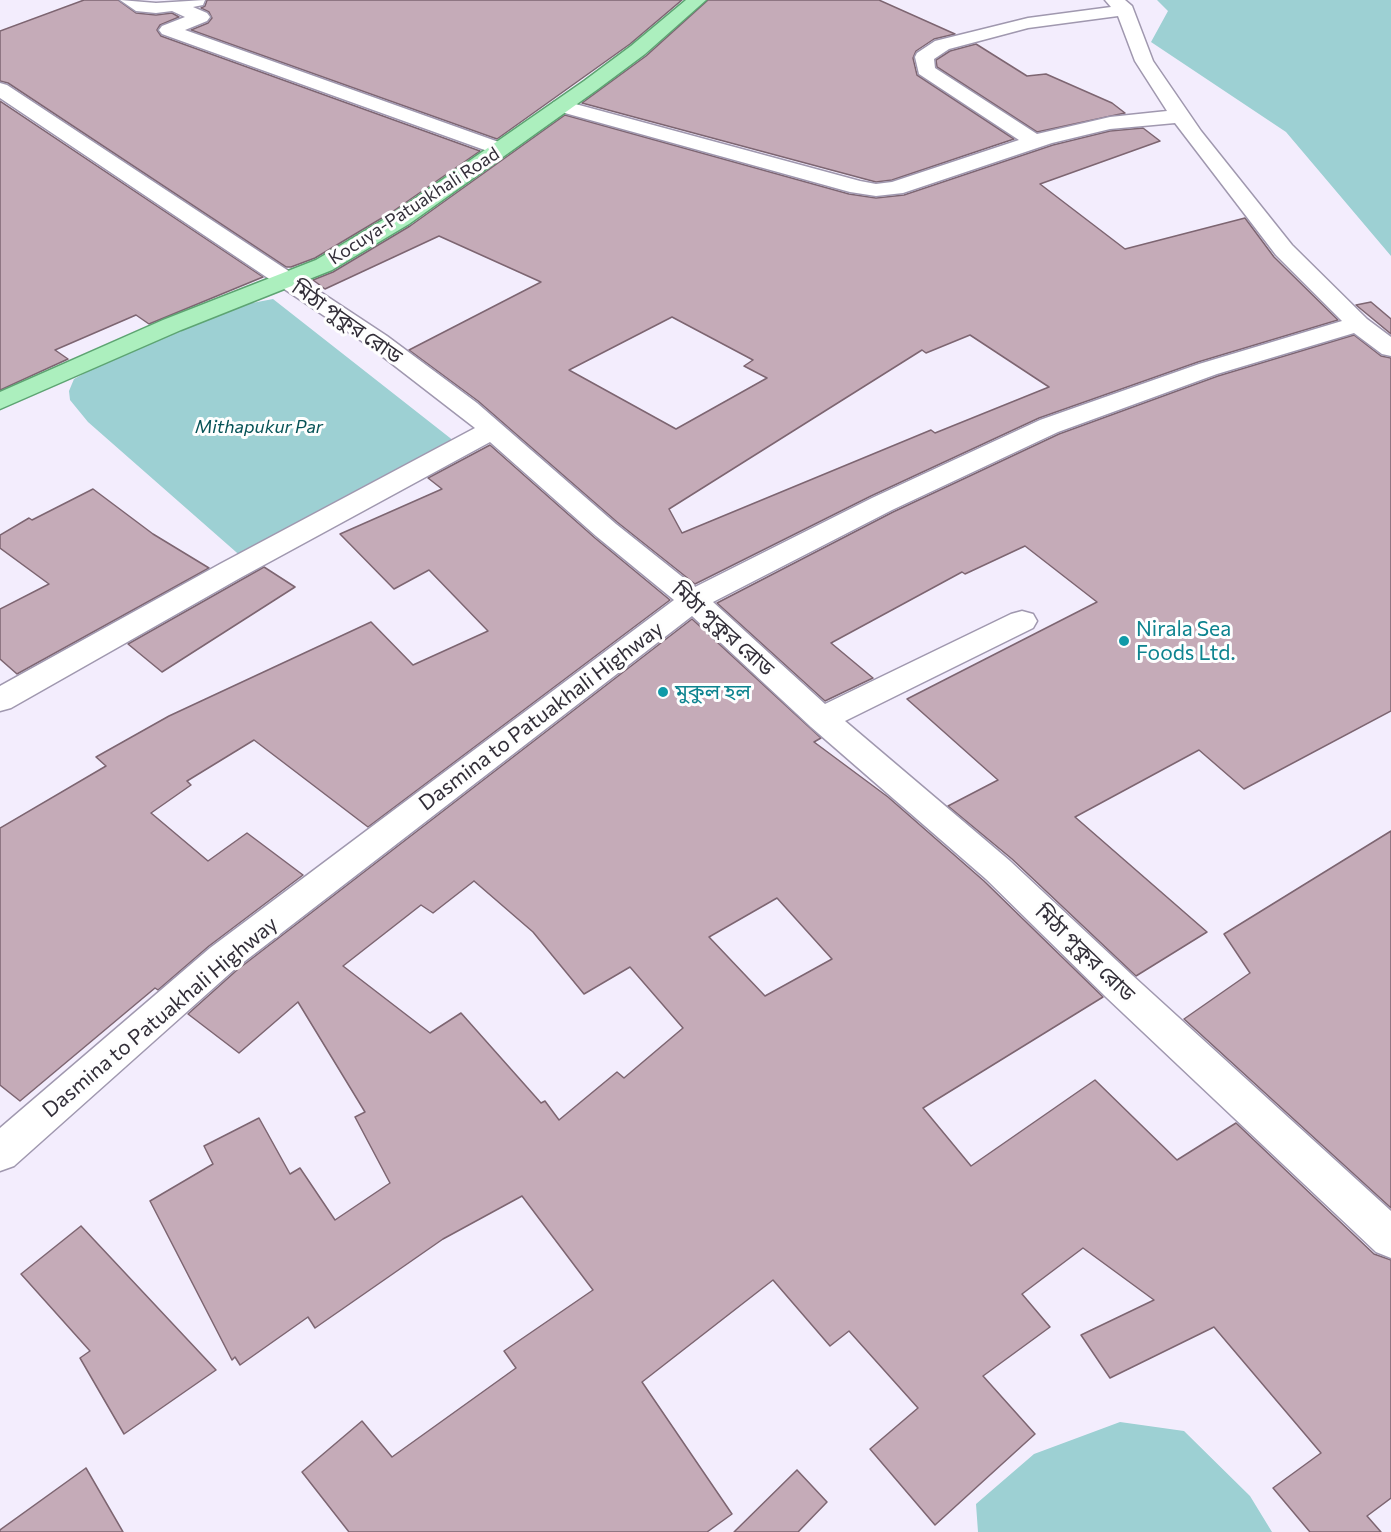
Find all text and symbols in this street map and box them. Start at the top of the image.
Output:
street label: Kocuya-Patuakhali Road [325,143,503,269]
street label: মিঠা পুকুর রোড [287,275,407,369]
water label: Mithapukur Par [195,416,323,438]
street label: মিঠা পুকুর রোড [667,577,779,681]
street label: Dasmina to Patuakhali Highway [414,616,668,816]
place label: Nirala Sea Foods Ltd. [1136,616,1235,666]
marker: Nirala Sea Foods Ltd. [1117,634,1131,648]
place label: মুকুল হল [675,679,751,705]
marker: মুকুল হল [656,685,670,699]
street label: মিঠা পুকুর রোড [1030,899,1140,1007]
street label: Dasmina to Patuakhali Highway [37,911,283,1123]

